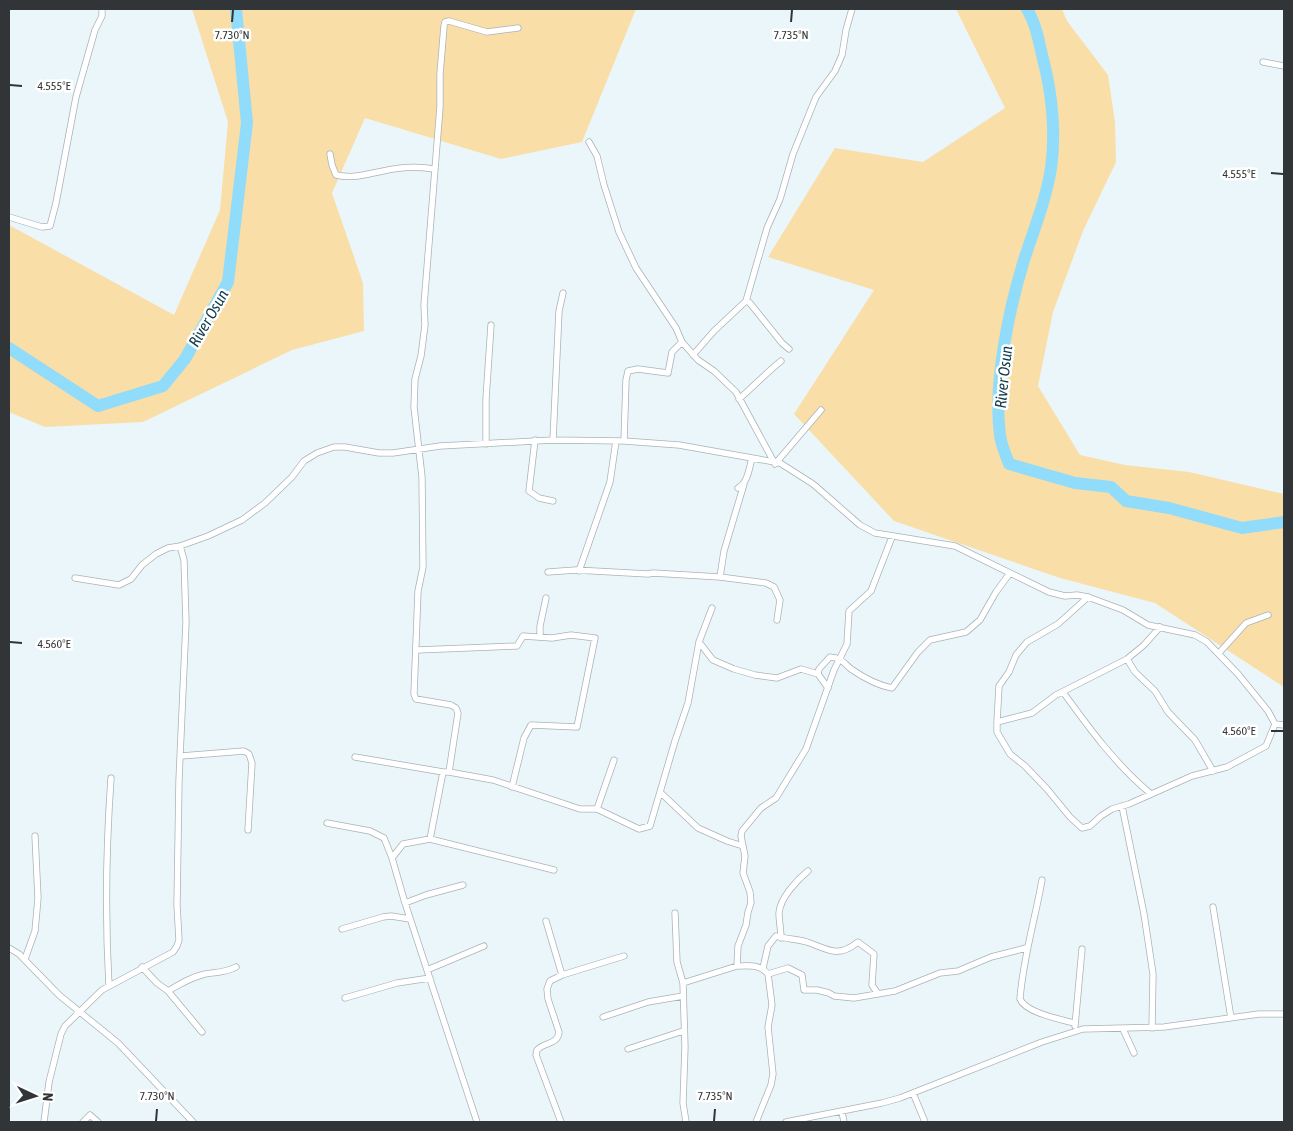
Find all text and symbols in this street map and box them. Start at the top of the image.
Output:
text: 7.730°N [214,28,250,42]
text: 7.735°N [773,28,809,42]
text: 4.555°E [37,79,71,93]
text: 4.555°E [1222,167,1256,181]
water label: River Osun [185,286,232,350]
water label: River Osun [991,345,1015,409]
text: 4.560°E [37,637,71,651]
text: 4.560°E [1222,724,1256,738]
north arrow [10,1071,60,1121]
text: 7.730°N [139,1089,175,1103]
text: 7.735°N [697,1089,733,1103]
text: N [40,1092,56,1102]

